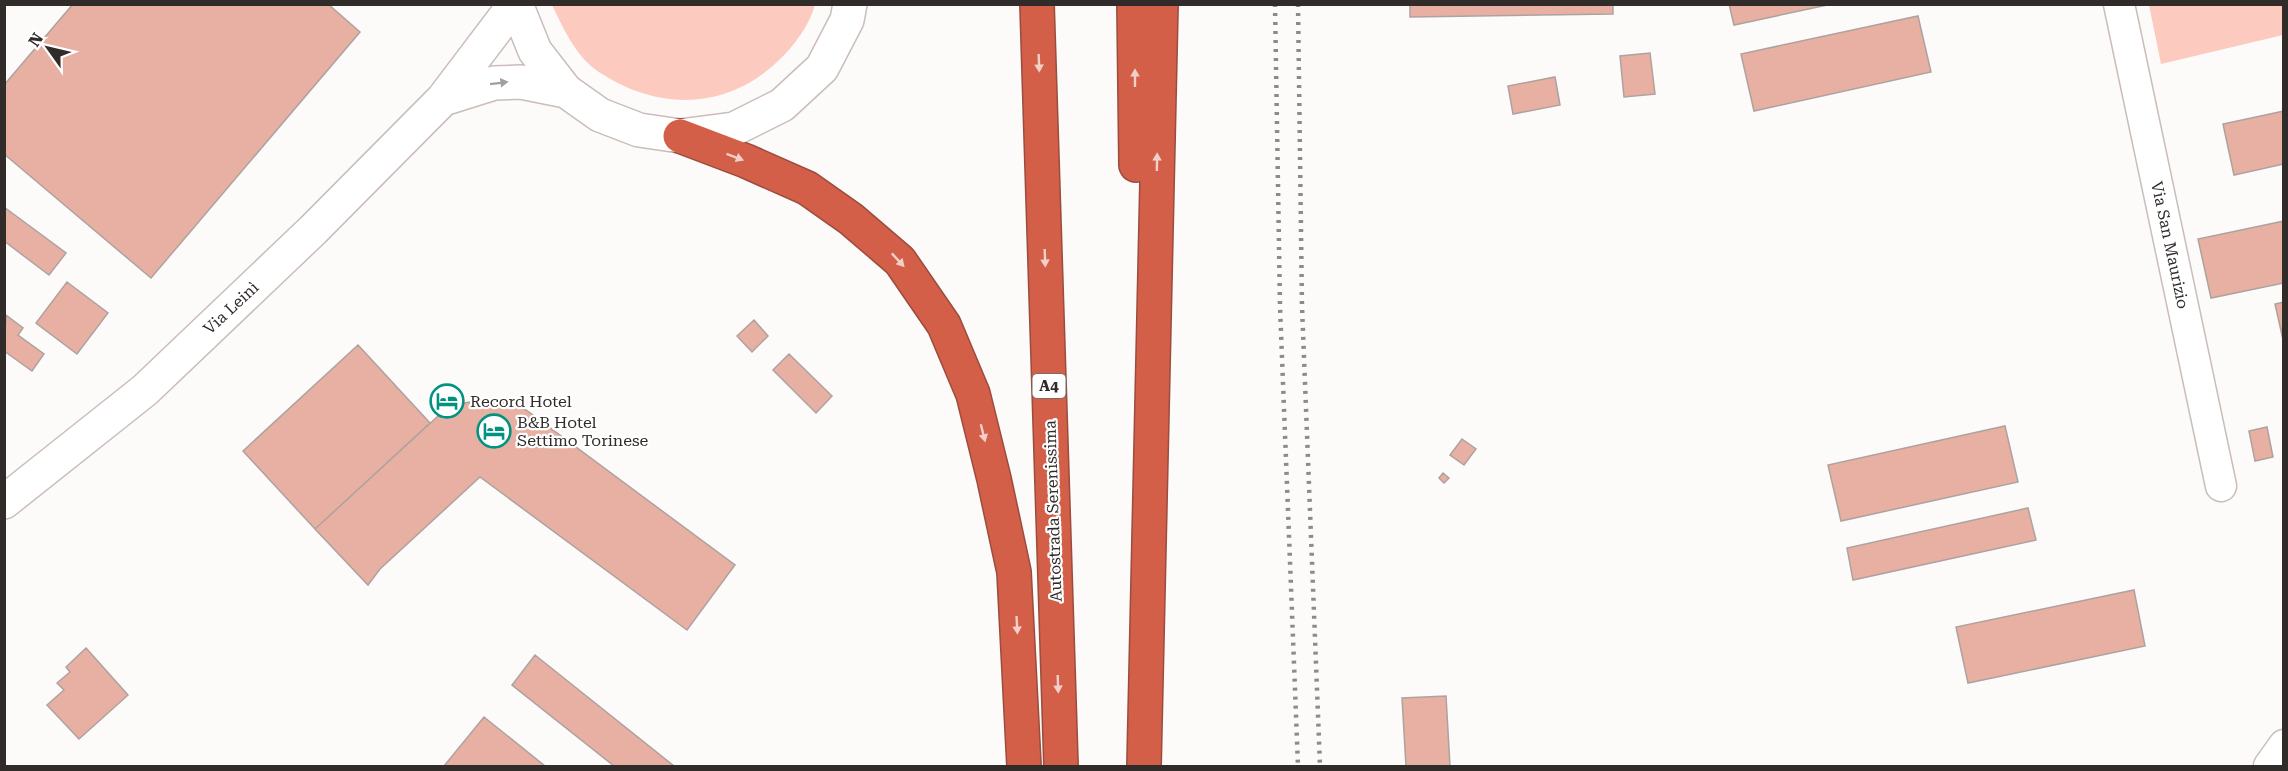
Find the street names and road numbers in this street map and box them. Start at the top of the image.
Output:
street label: Via San Maurizio [2147,179,2193,311]
street label: Via Leinì [200,278,262,338]
road number: A4 [1032,374,1066,398]
street label: Autostrada Serenissima [1040,420,1066,602]

